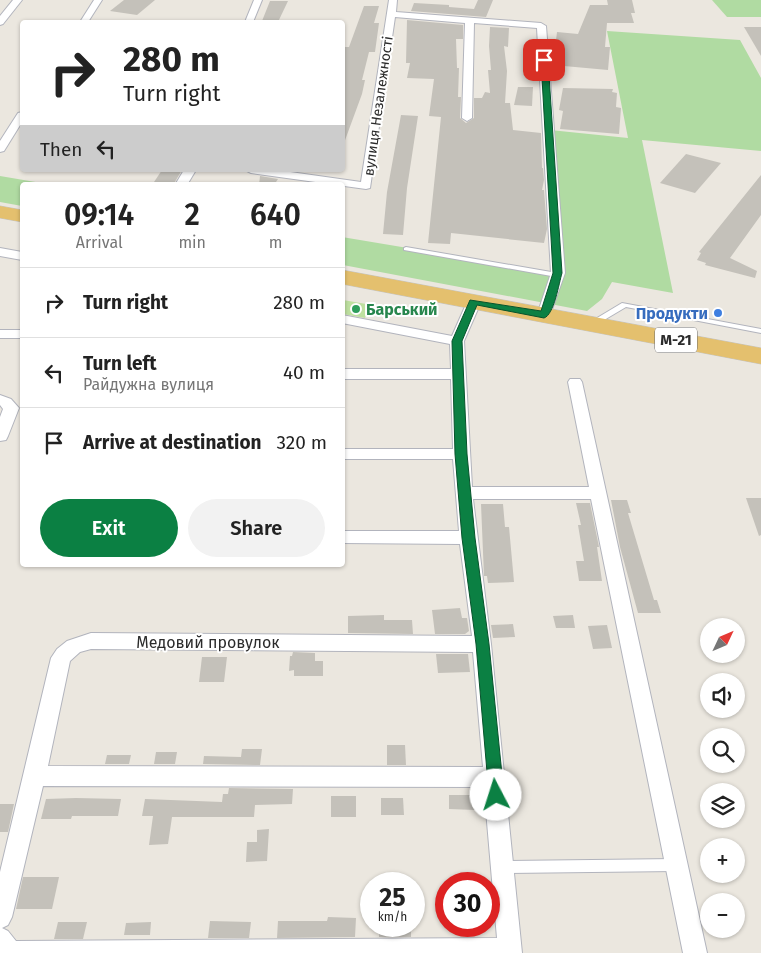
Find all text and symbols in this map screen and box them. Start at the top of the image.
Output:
street label: вулиця Незалежності [360,35,397,177]
text: 280 m [123,38,220,80]
pin [523,39,565,81]
icon: right [40,40,105,105]
icon: arrive [530,46,558,74]
text: Turn right [123,80,220,107]
icon: left [92,135,120,163]
text: Then [40,138,82,161]
text: 09:14 [64,197,134,233]
text: 2 [185,197,200,233]
text: 640 [250,197,301,233]
text: Arrival [76,233,123,252]
text: min [178,233,206,252]
text: m [269,233,282,252]
icon: right [40,289,68,317]
text: Turn right [83,291,168,314]
text: 280 m [273,291,325,314]
place label: Барський [366,300,438,319]
marker: Барський [350,303,362,315]
place label: Продукти [636,304,708,323]
marker: Продукти [712,307,724,319]
road number: М-21 [655,328,697,352]
text: Turn left [83,352,157,375]
icon: left [40,359,68,387]
text: 40 m [283,361,325,384]
text: Райдужна вулиця [83,375,214,394]
icon: arrive [40,429,68,457]
text: Arrive at destination [83,431,262,454]
text: 320 m [277,431,327,454]
button: Exit [40,499,178,557]
button: Share [188,499,325,557]
north arrow [700,618,745,662]
map controls [700,618,745,938]
street label: Медовий провулок [136,633,280,652]
button: sound [700,673,745,718]
button: search [700,728,745,773]
position arrow [469,768,521,820]
button: layers [700,783,745,828]
button: + [700,838,745,883]
speed limit sign: 30 [435,872,500,937]
text: 25 [379,883,406,913]
button: − [700,893,745,938]
text: km/h [378,910,407,924]

